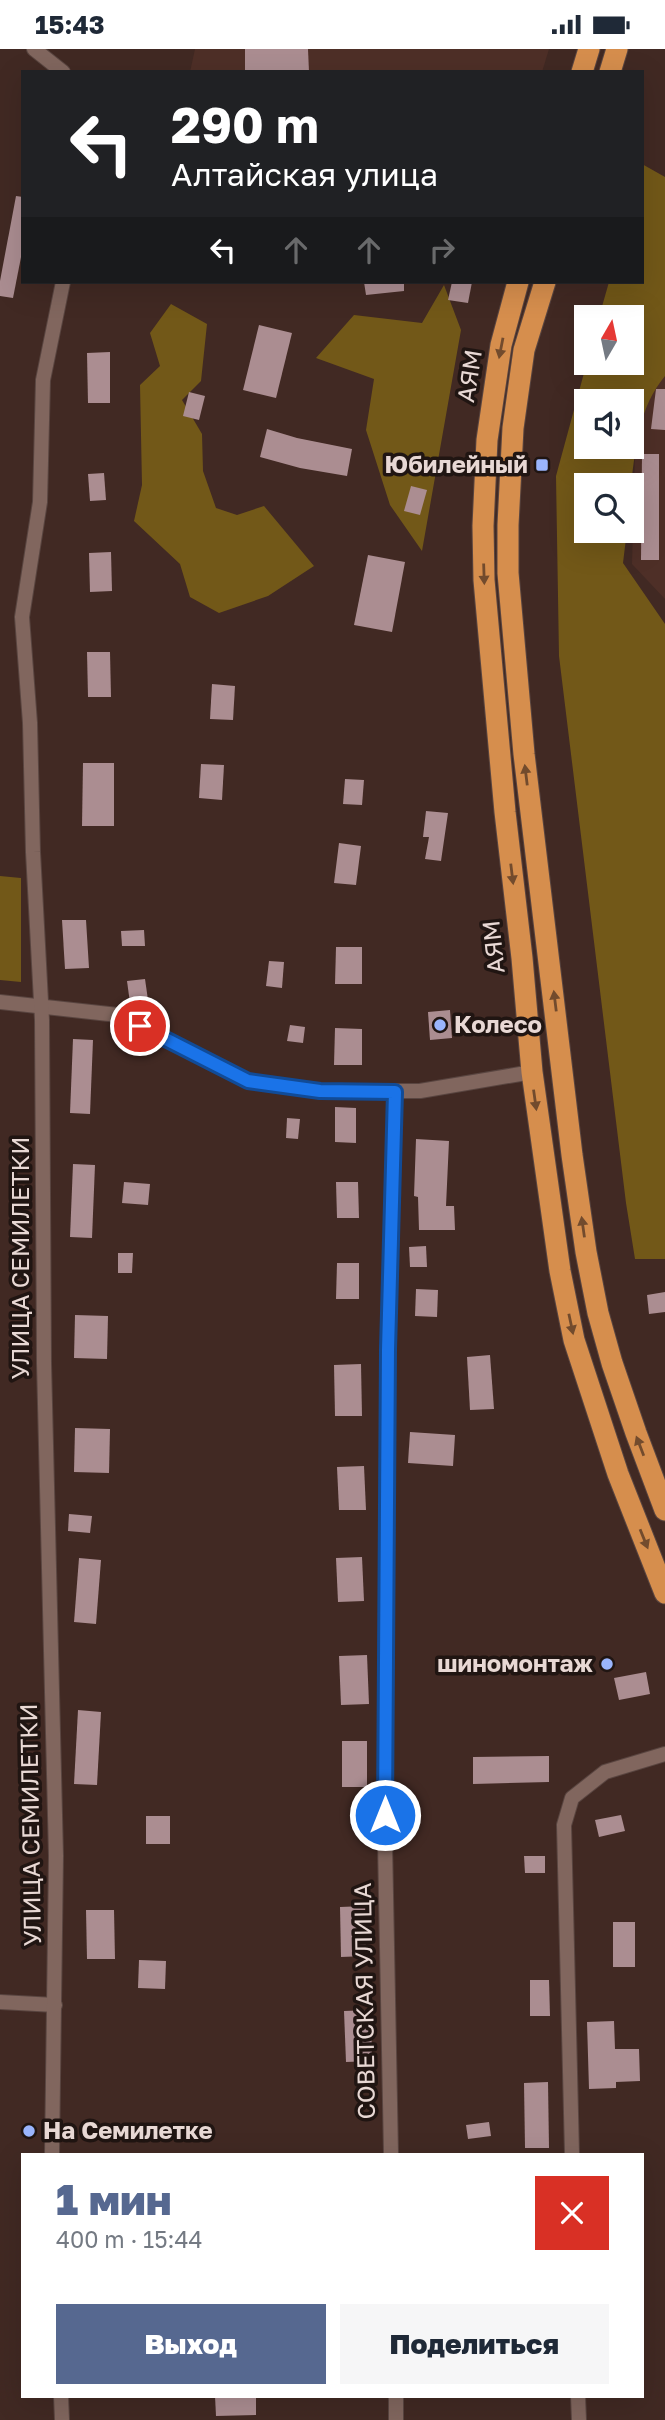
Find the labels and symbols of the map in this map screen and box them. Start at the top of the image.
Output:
north arrow [574,305,644,375]
one-way arrow [495,337,506,359]
street label: АЯМ [450,347,487,404]
place label: Юбилейный [385,449,528,478]
marker: Юбилейный [534,457,550,473]
one-way arrow [479,563,490,585]
one-way arrow [521,764,532,786]
one-way arrow [507,863,518,885]
street label: АЯМ [475,919,510,975]
one-way arrow [549,990,560,1012]
pin [110,996,170,1056]
place label: Колесо [454,1009,542,1038]
marker: Колесо [432,1017,448,1033]
one-way arrow [530,1089,541,1111]
street label: УЛИЦА СЕМИЛЕТКИ [5,1137,34,1380]
one-way arrow [577,1216,588,1238]
one-way arrow [566,1313,577,1335]
one-way arrow [635,1436,646,1457]
one-way arrow [639,1529,650,1550]
place label: шиномонтаж [437,1648,593,1677]
marker: шиномонтаж [599,1656,615,1672]
street label: УЛИЦА СЕМИЛЕТКИ [13,1703,46,1947]
position arrow [348,1778,422,1852]
street label: СОВЕТСКАЯ УЛИЦА [347,1882,380,2120]
place label: На Семилетке [43,2115,213,2144]
marker: На Семилетке [21,2123,37,2139]

